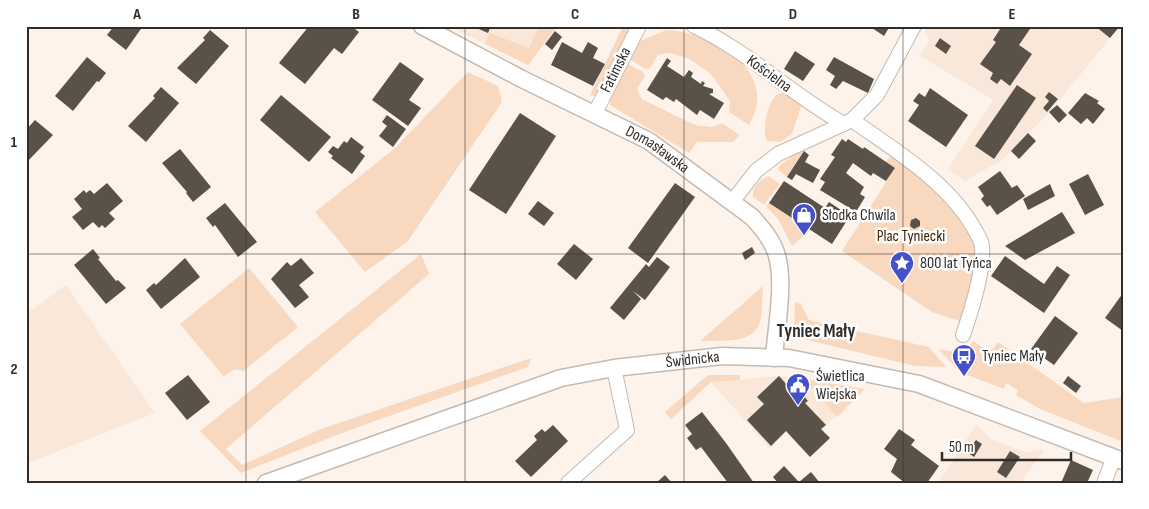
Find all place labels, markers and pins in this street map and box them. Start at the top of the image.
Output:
shop icon: Słodka Chwila [791,202,817,236]
place label: Słodka Chwila [822,206,896,225]
place icon: 800 lat Tyńca [889,250,915,284]
place label: 800 lat Tyńca [920,254,992,273]
bus stop icon: Tyniec Mały [951,343,977,377]
place label: Tyniec Mały [982,347,1044,366]
place label: Świetlica Wiejska [816,367,865,404]
public building icon: Świetlica Wiejska [785,372,811,406]

